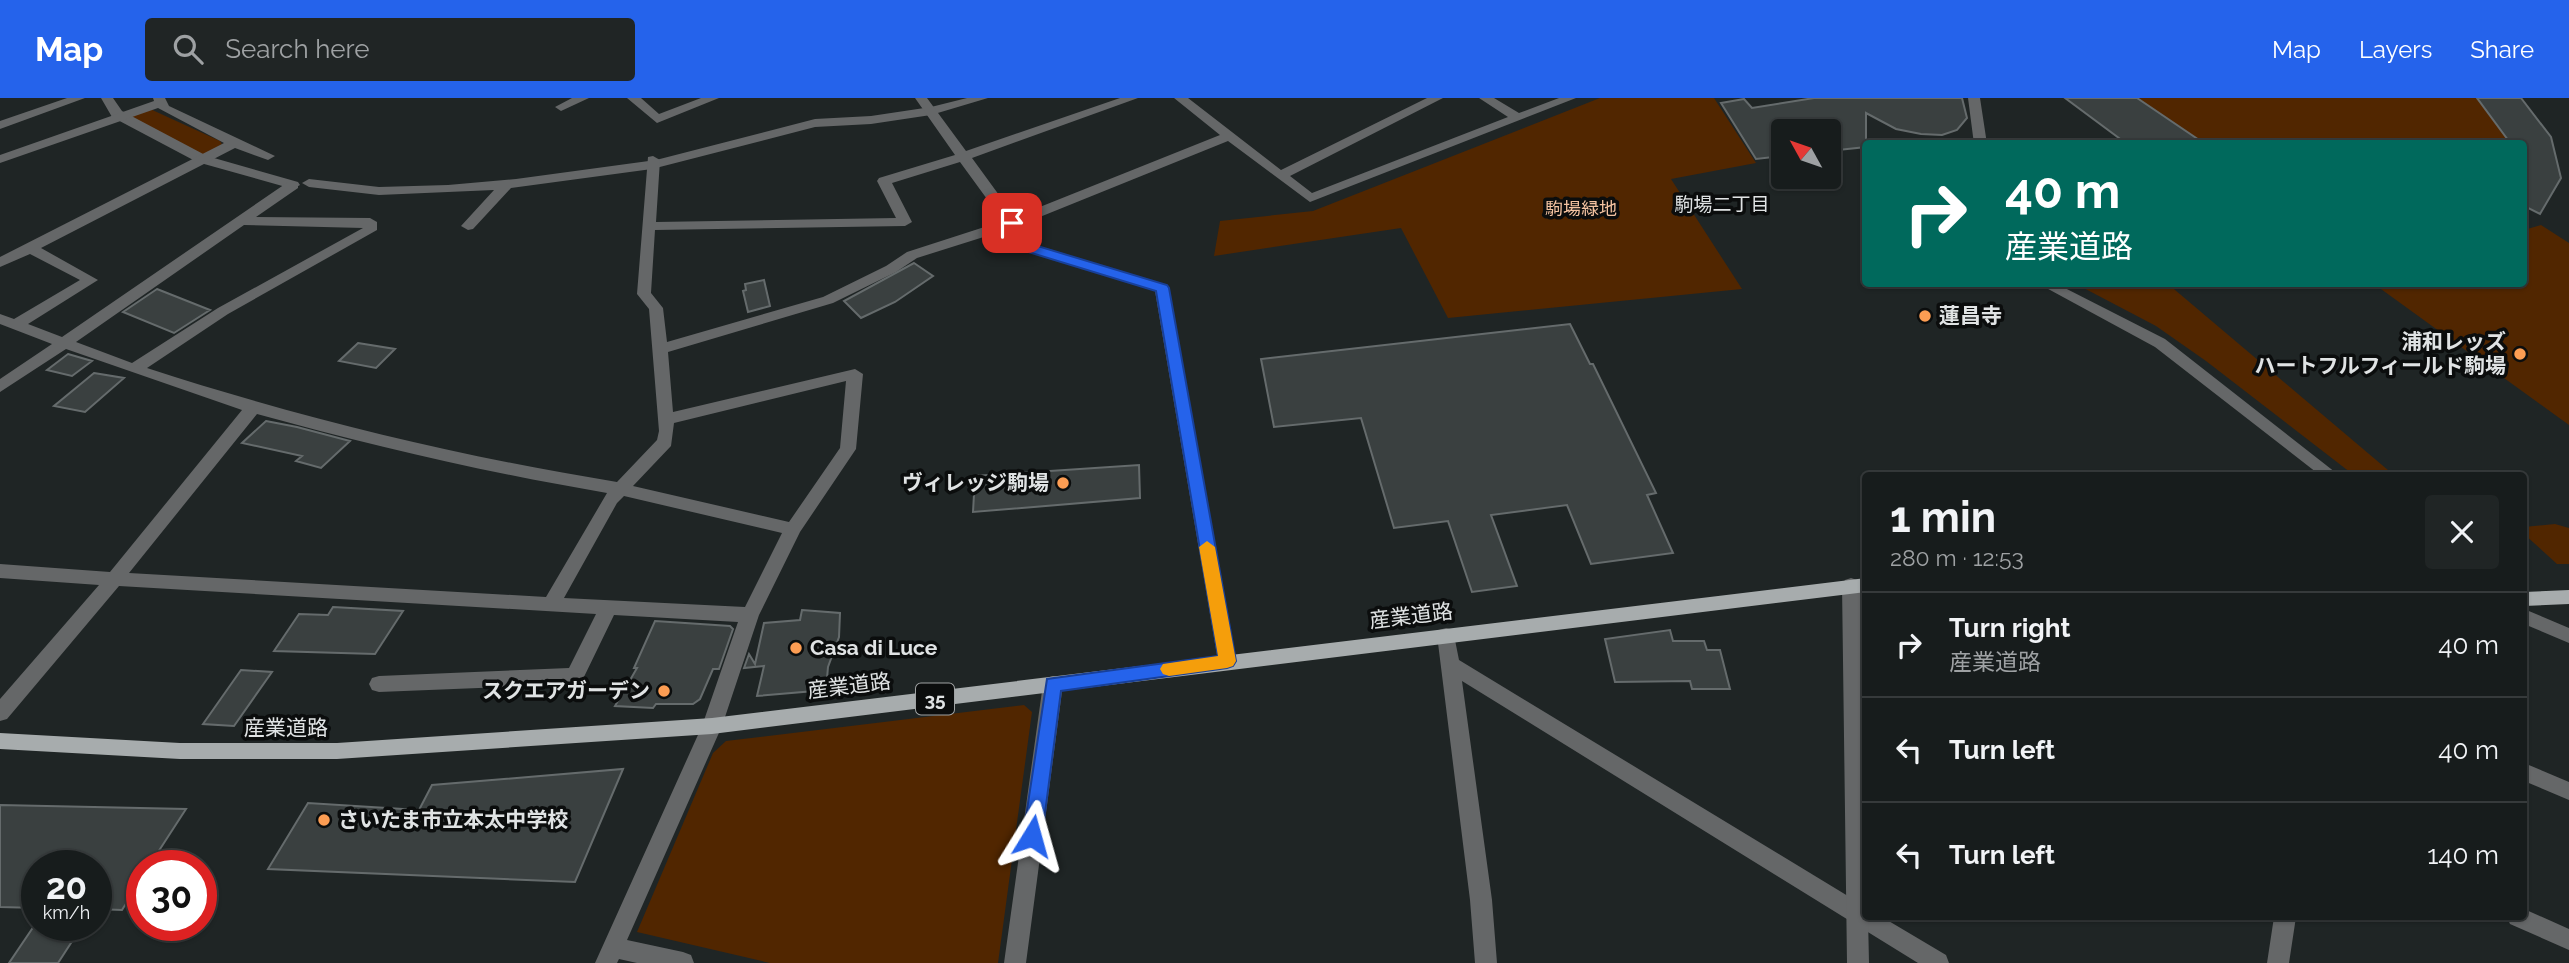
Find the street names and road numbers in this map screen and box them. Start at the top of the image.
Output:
street label: 産業道路 [1368,598,1454,633]
street label: 産業道路 [806,668,892,703]
road number: 35 [916,684,954,714]
street label: 産業道路 [244,715,328,740]

